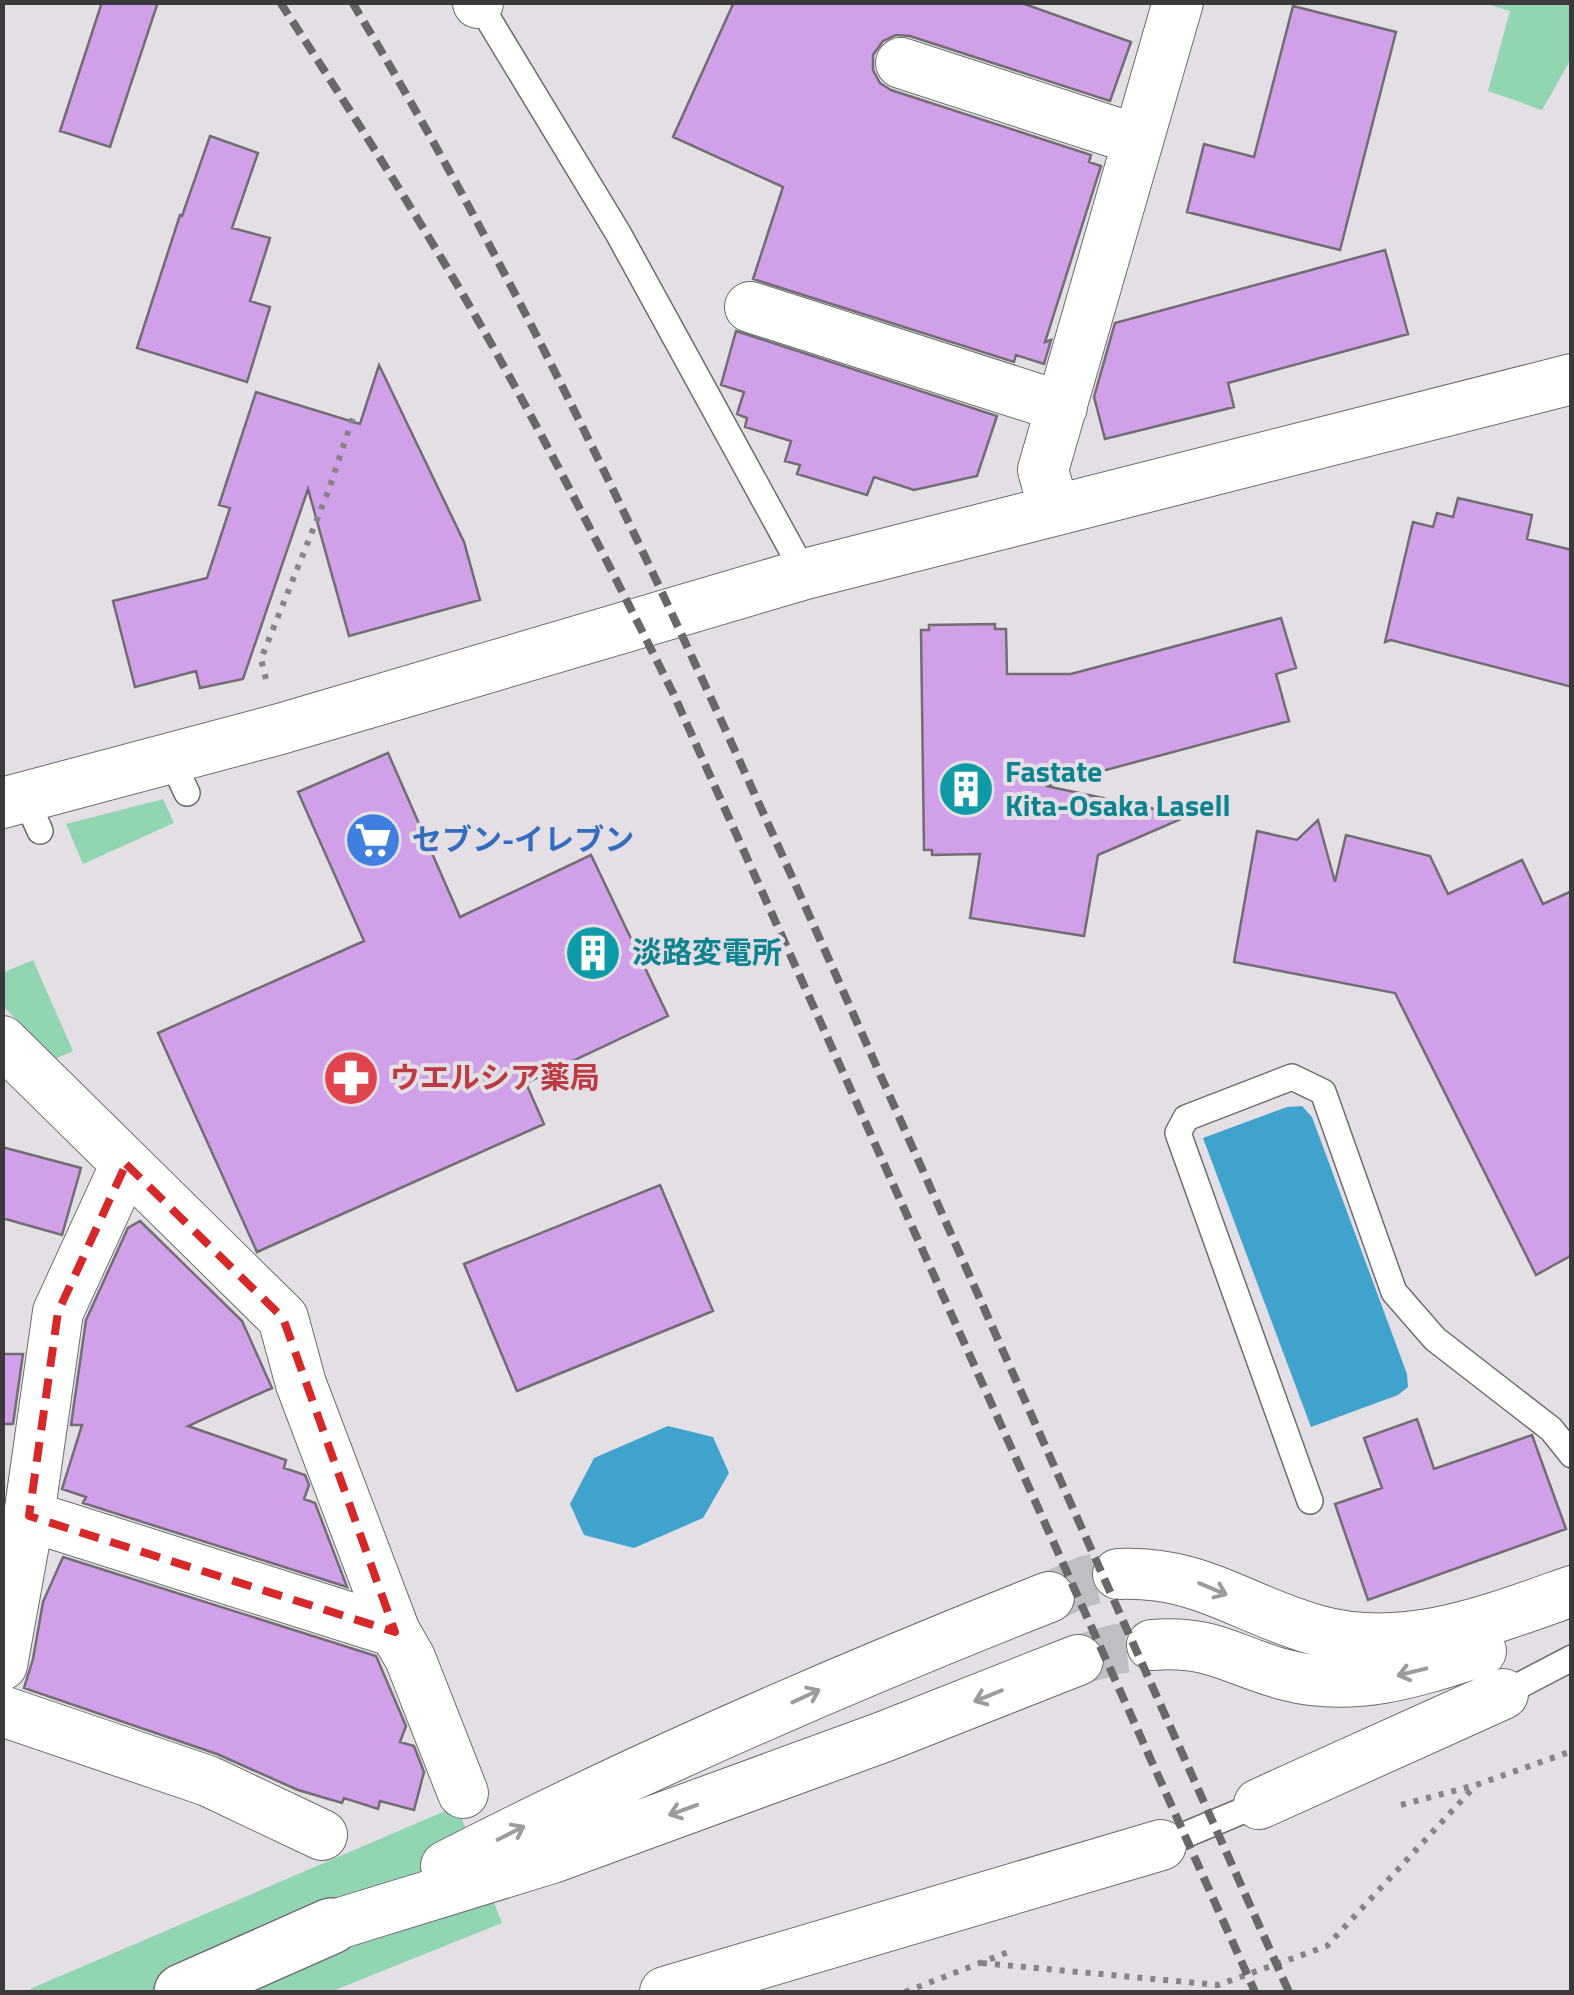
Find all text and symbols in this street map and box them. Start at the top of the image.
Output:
place label: Fastate Kita-Osaka Lasell [1005,748,1231,828]
building icon: Fastate Kita-Osaka Lasell [936,759,996,819]
supermarket icon: セブン-イレブン [343,810,403,870]
place label: セブン-イレブン [412,816,634,862]
building icon: 淡路変電所 [563,923,623,983]
place label: 淡路変電所 [632,929,782,975]
pharmacy icon: ウエルシア薬局 [321,1048,381,1108]
place label: ウエルシア薬局 [390,1054,600,1100]
one-way arrow [1197,1581,1228,1599]
one-way arrow [1397,1664,1428,1683]
one-way arrow [790,1686,820,1705]
one-way arrow [973,1689,1003,1707]
one-way arrow [669,1802,700,1820]
one-way arrow [495,1823,525,1842]

